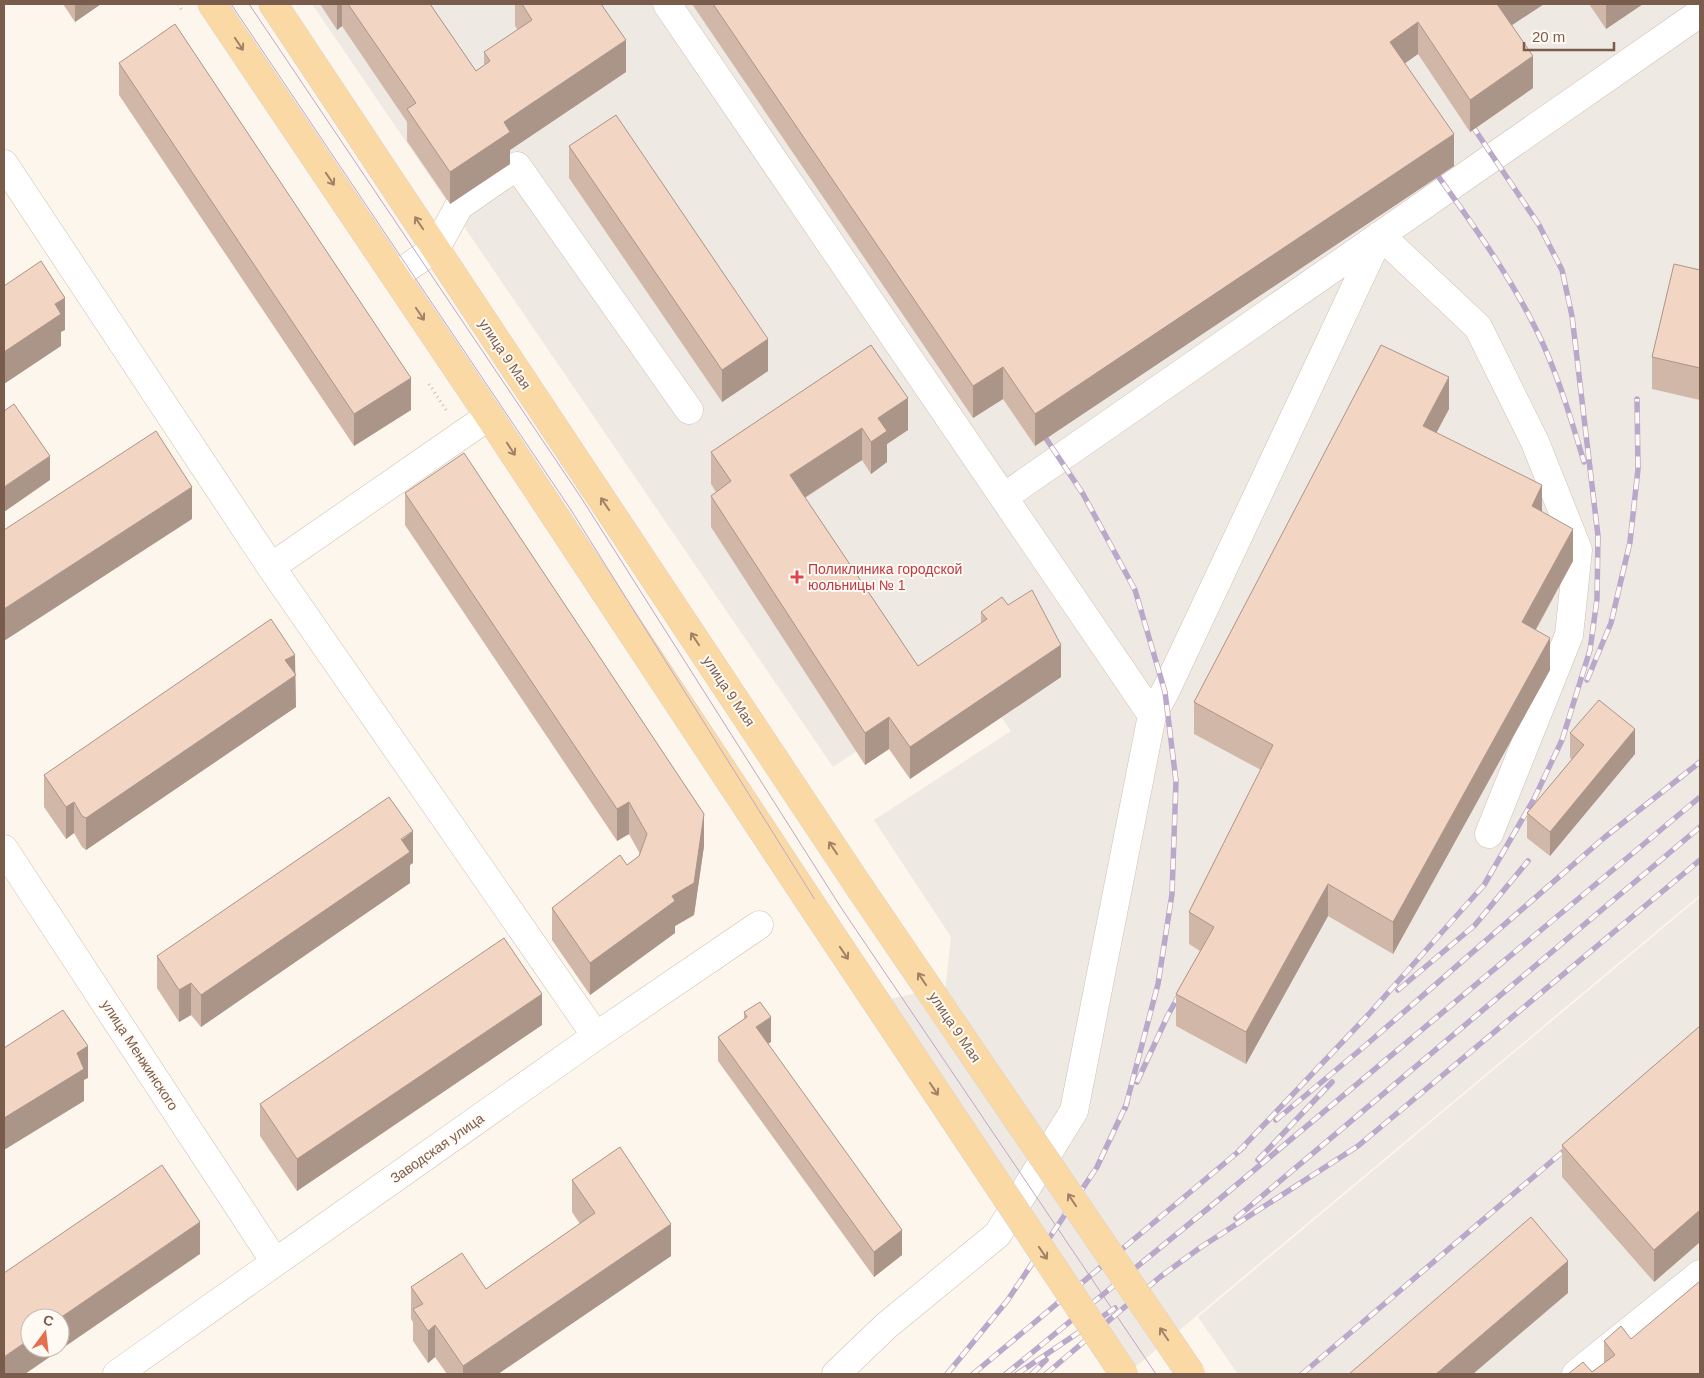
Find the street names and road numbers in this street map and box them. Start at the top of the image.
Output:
street label: улица 9 Мая [476,316,534,392]
street label: улица 9 Мая [700,653,758,729]
street label: улица 9 Мая [926,989,984,1065]
street label: улица Менжинского [98,997,182,1113]
street label: Заводская улица [387,1110,487,1186]

